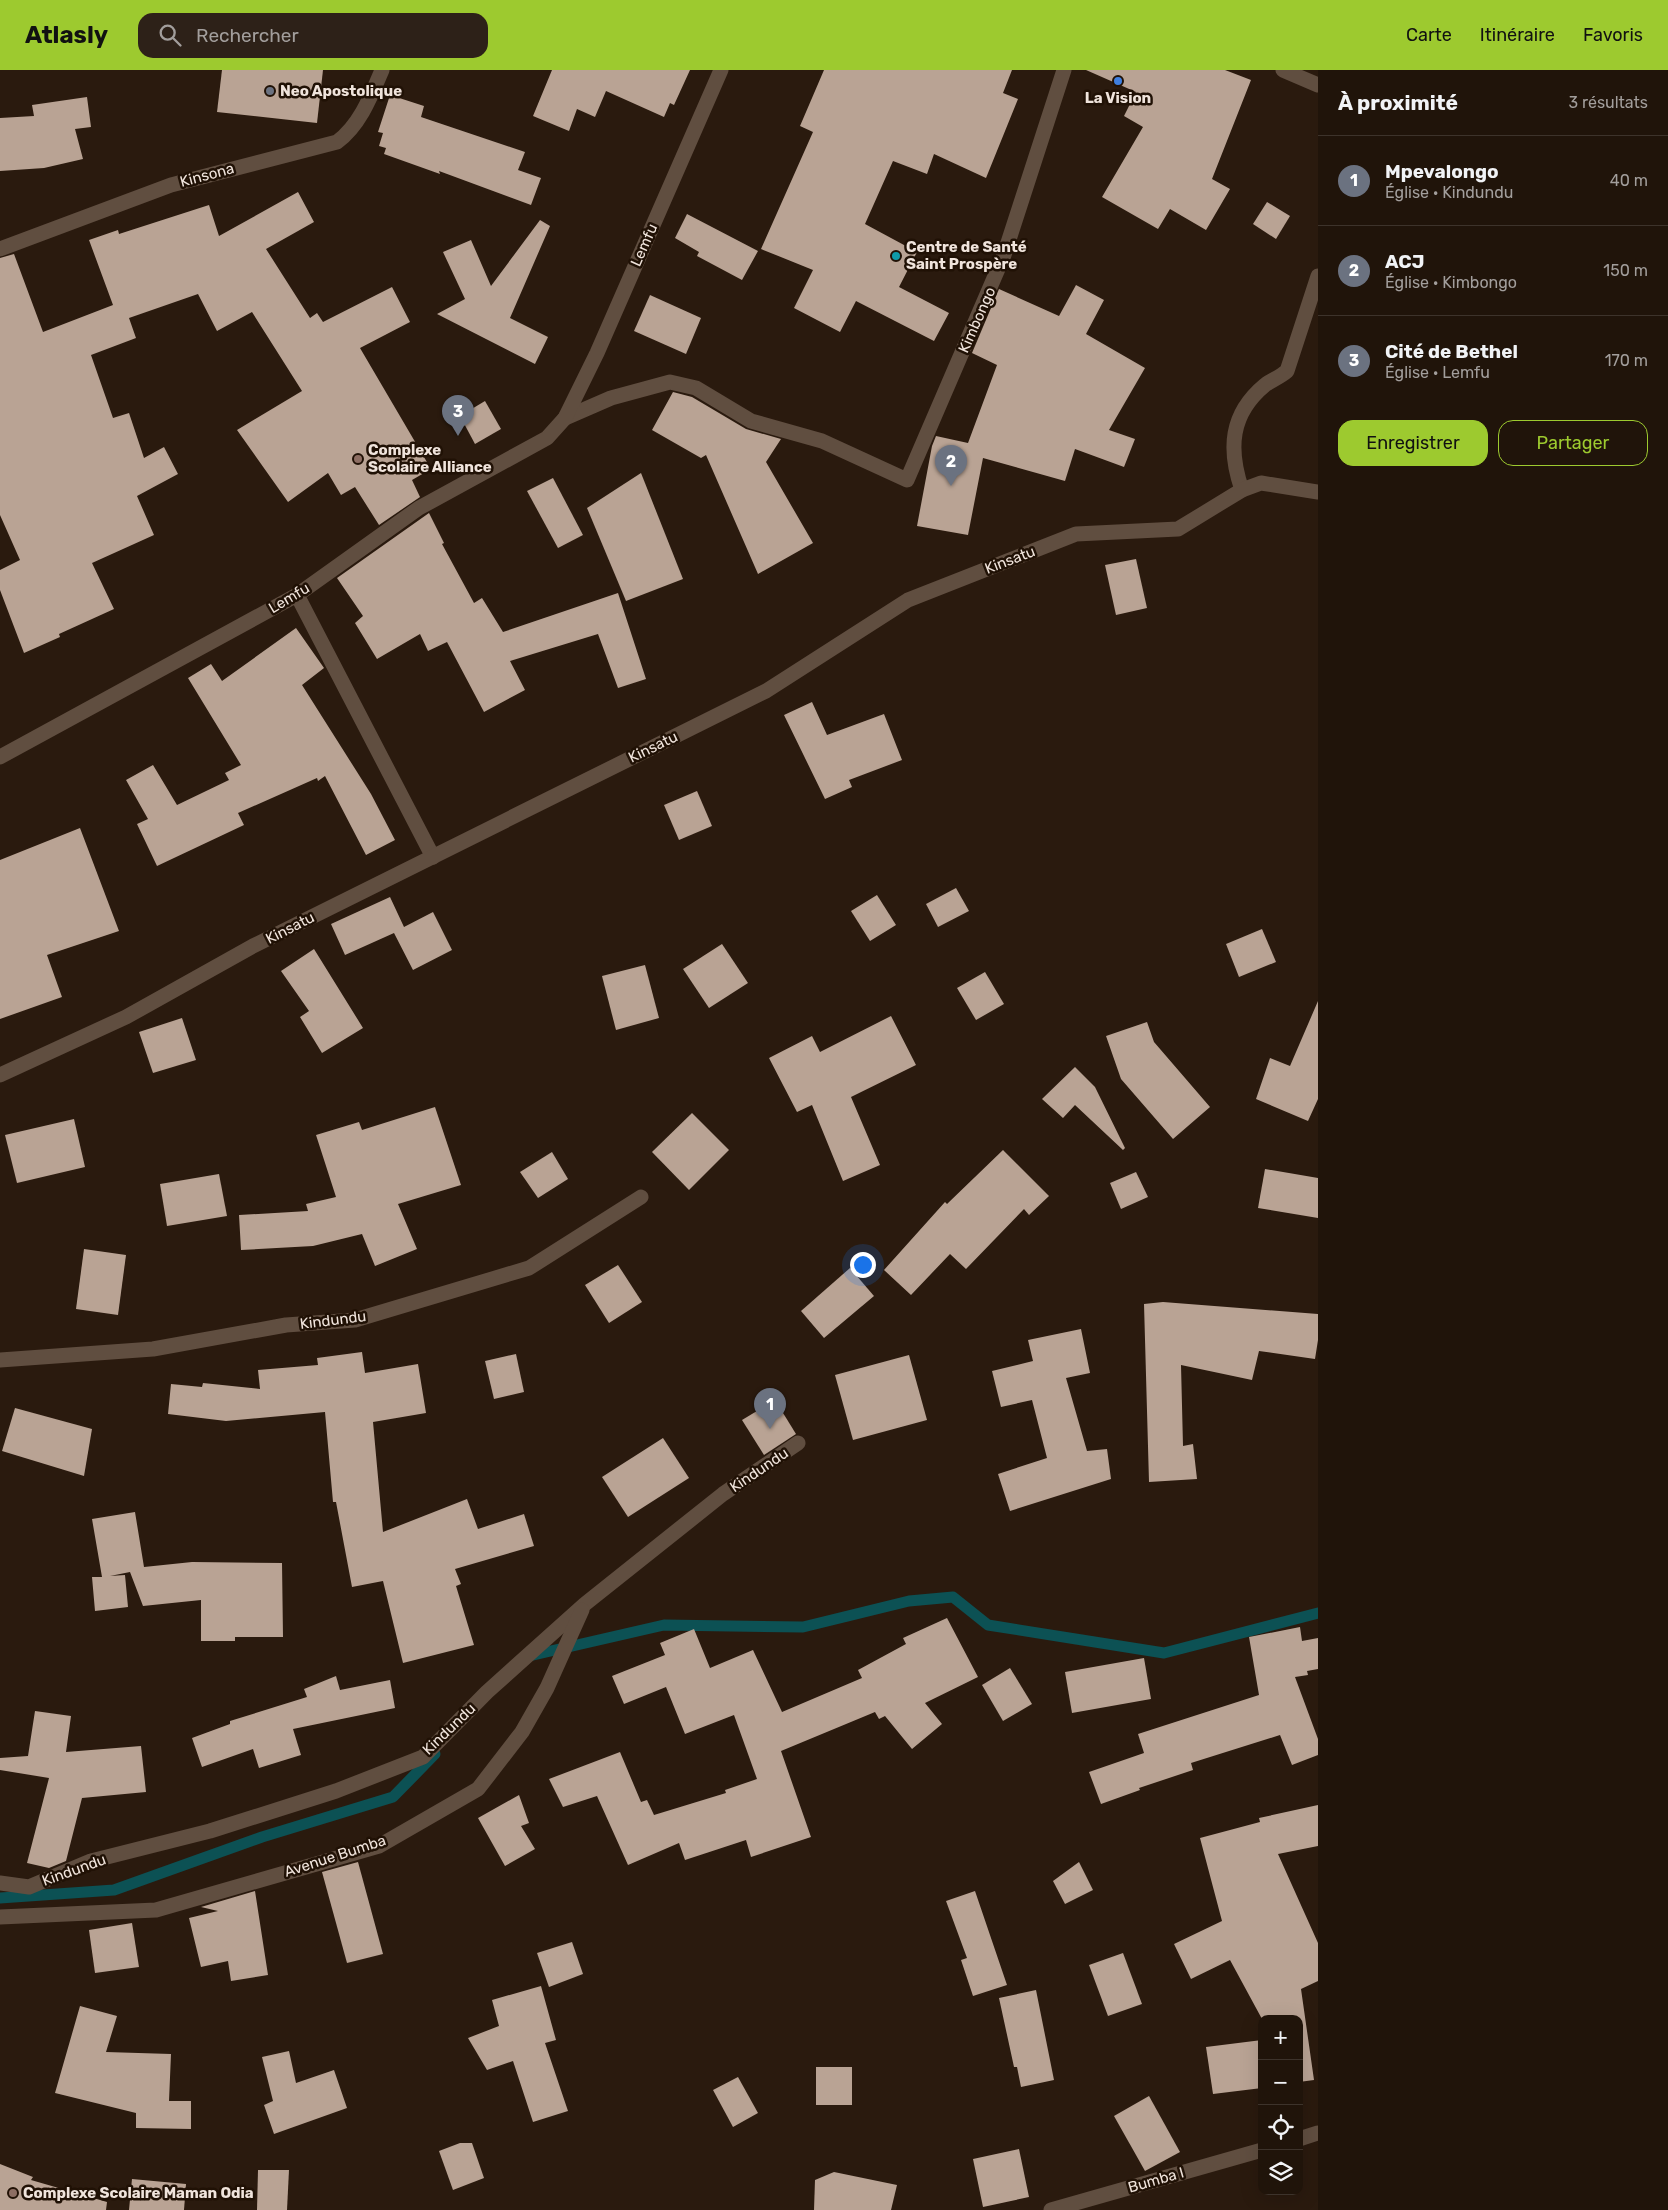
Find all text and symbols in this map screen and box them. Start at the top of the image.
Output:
search box [138,13,488,58]
text: Atlasly [25,21,108,49]
icon: search [156,21,184,49]
text: Rechercher [196,24,299,47]
text: Carte [1406,24,1452,46]
text: Itinéraire [1480,24,1555,46]
text: Favoris [1583,24,1643,46]
marker: La Vision [1112,75,1124,87]
place label: Neo Apostolique [280,82,402,100]
marker: Neo Apostolique [264,85,276,97]
place label: La Vision [1085,89,1151,107]
text: À proximité [1338,90,1458,115]
text: 3 résultats [1568,93,1648,112]
street label: Kinsona [178,159,236,191]
text: Mpevalongo [1385,160,1499,183]
text: 1 [1350,171,1358,190]
text: 40 m [1610,171,1648,190]
text: Église · Kindundu [1385,183,1513,202]
street label: Lemfu [627,221,661,269]
place label: Centre de Santé Saint Prospère [906,238,1027,273]
marker: Centre de Santé Saint Prospère [890,250,902,262]
text: ACJ [1385,250,1424,273]
text: 2 [1349,261,1359,280]
text: 150 m [1603,261,1648,280]
text: Église · Kimbongo [1385,273,1517,292]
street label: Kimbongo [955,284,999,356]
text: Cité de Bethel [1385,340,1518,363]
text: 3 [1349,351,1359,370]
text: 170 m [1605,351,1648,370]
text: Église · Lemfu [1385,363,1490,382]
pin: 3 [442,395,474,436]
button: Enregistrer [1338,420,1488,466]
button: Partager [1498,420,1648,466]
place label: Complexe Scolaire Alliance [368,441,492,476]
pin: 2 [935,445,967,486]
marker: Complexe Scolaire Alliance [352,453,364,465]
street label: Kinsatu [982,542,1038,578]
street label: Lemfu [265,579,313,617]
street label: Kinsatu [625,727,681,767]
street label: Kinsatu [263,908,317,948]
your location [850,1252,876,1278]
street label: Kindundu [299,1307,367,1333]
pin: 1 [754,1388,786,1429]
street label: Kindundu [726,1444,792,1496]
street label: Kindundu [419,1699,479,1759]
street label: Avenue Bumba [282,1831,388,1881]
street label: Kindundu [40,1850,108,1890]
map controls [1258,2015,1303,2195]
button: + [1258,2015,1303,2060]
button: − [1258,2060,1303,2105]
button: locate [1258,2105,1303,2150]
button: layers [1258,2150,1303,2195]
street label: Bumba I [1126,2163,1186,2197]
place label: Complexe Scolaire Maman Odia [23,2184,254,2202]
marker: Complexe Scolaire Maman Odia [7,2187,19,2199]

